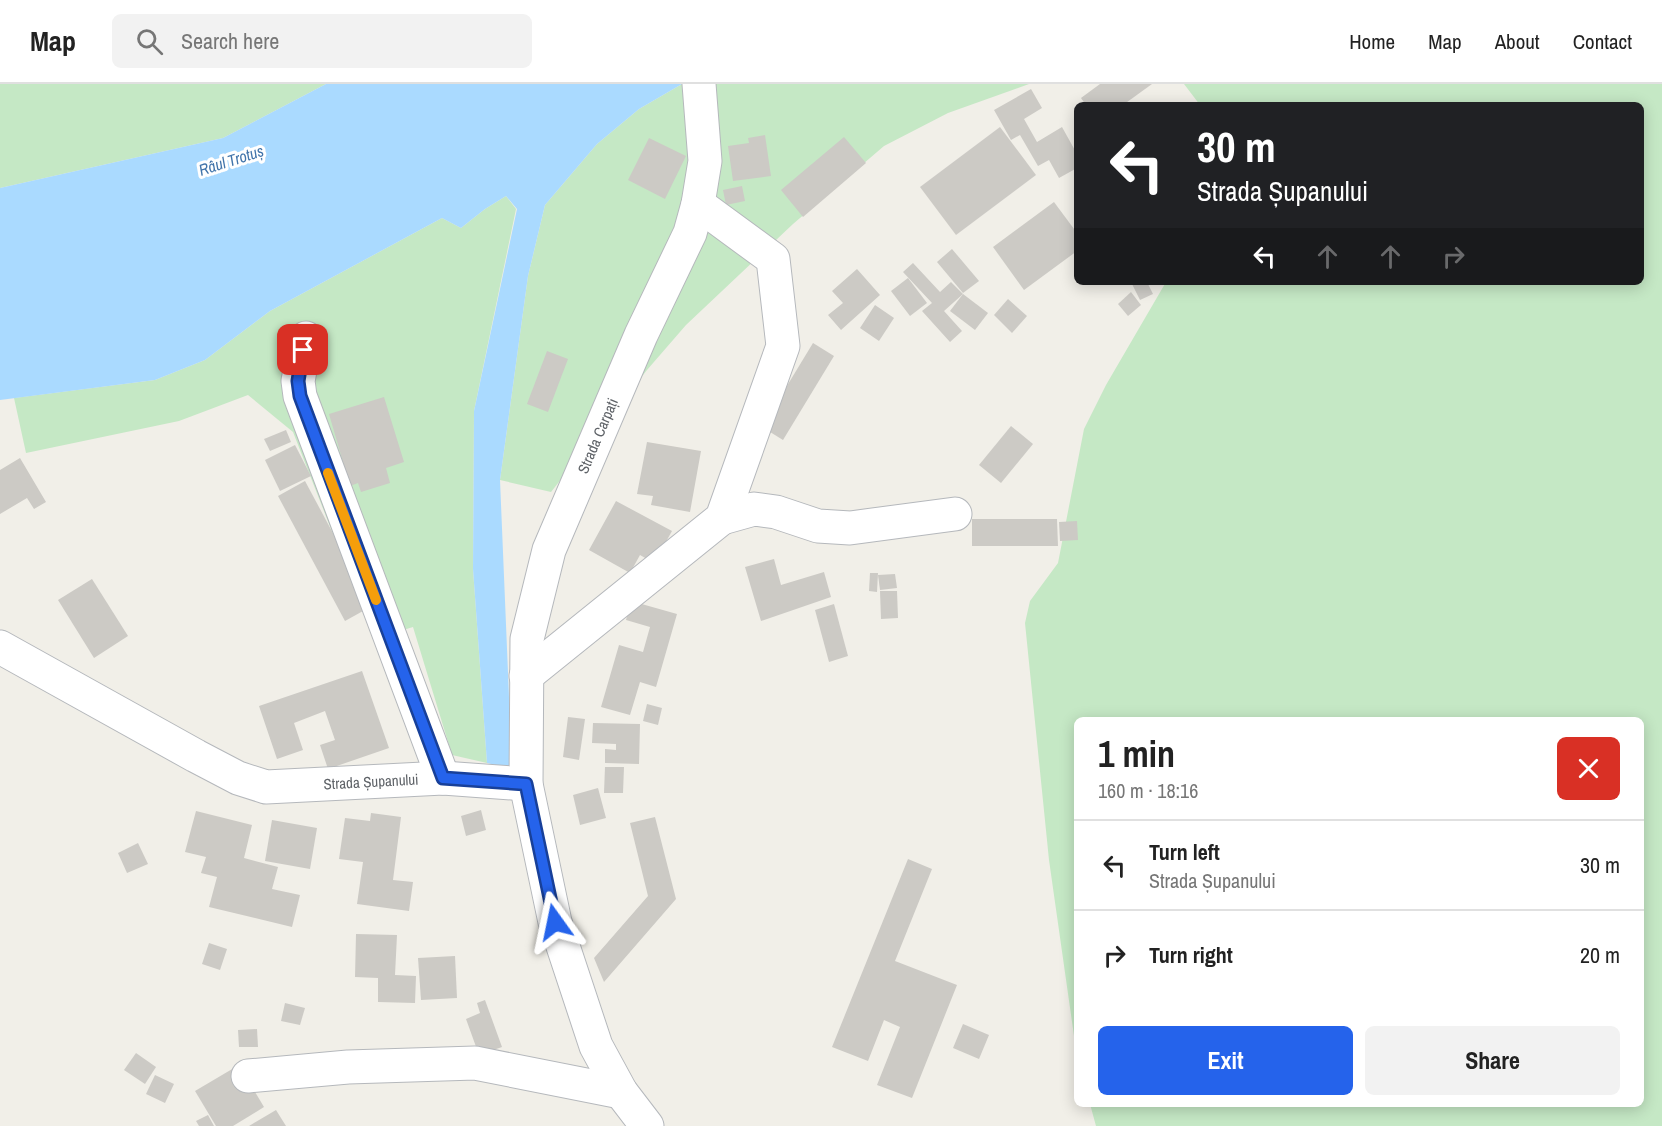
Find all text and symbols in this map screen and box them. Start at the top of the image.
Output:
search box [112,14,532,68]
text: Map [30,22,76,60]
icon: search [133,25,166,58]
text: Search here [181,26,279,56]
text: Home [1349,27,1395,56]
text: Map [1428,27,1462,56]
text: About [1495,27,1540,56]
text: Contact [1573,27,1632,56]
text: 30 m [1197,119,1276,175]
icon: left [1098,126,1176,204]
water label: Râul Trotuș [196,139,267,181]
text: Strada Șupanului [1197,173,1368,209]
icon: left [1248,240,1281,273]
icon: ahead [1311,240,1344,273]
icon: ahead [1374,240,1407,273]
icon: right [1437,240,1470,273]
pin [277,324,328,375]
icon: arrive [286,333,319,366]
street label: Strada Carpați [572,395,623,477]
text: 1 min [1098,730,1175,778]
button: close [1557,737,1620,800]
street label: Strada Șupanului [323,769,419,794]
text: 160 m · 18:16 [1098,777,1198,804]
text: Turn left [1149,837,1220,867]
icon: left [1098,849,1131,882]
text: 30 m [1580,850,1620,880]
text: Strada Șupanului [1149,867,1276,894]
position arrow [523,890,587,954]
icon: right [1098,939,1131,972]
text: Turn right [1149,940,1233,970]
text: 20 m [1580,940,1620,970]
button: Exit [1098,1026,1353,1095]
button: Share [1365,1026,1620,1095]

